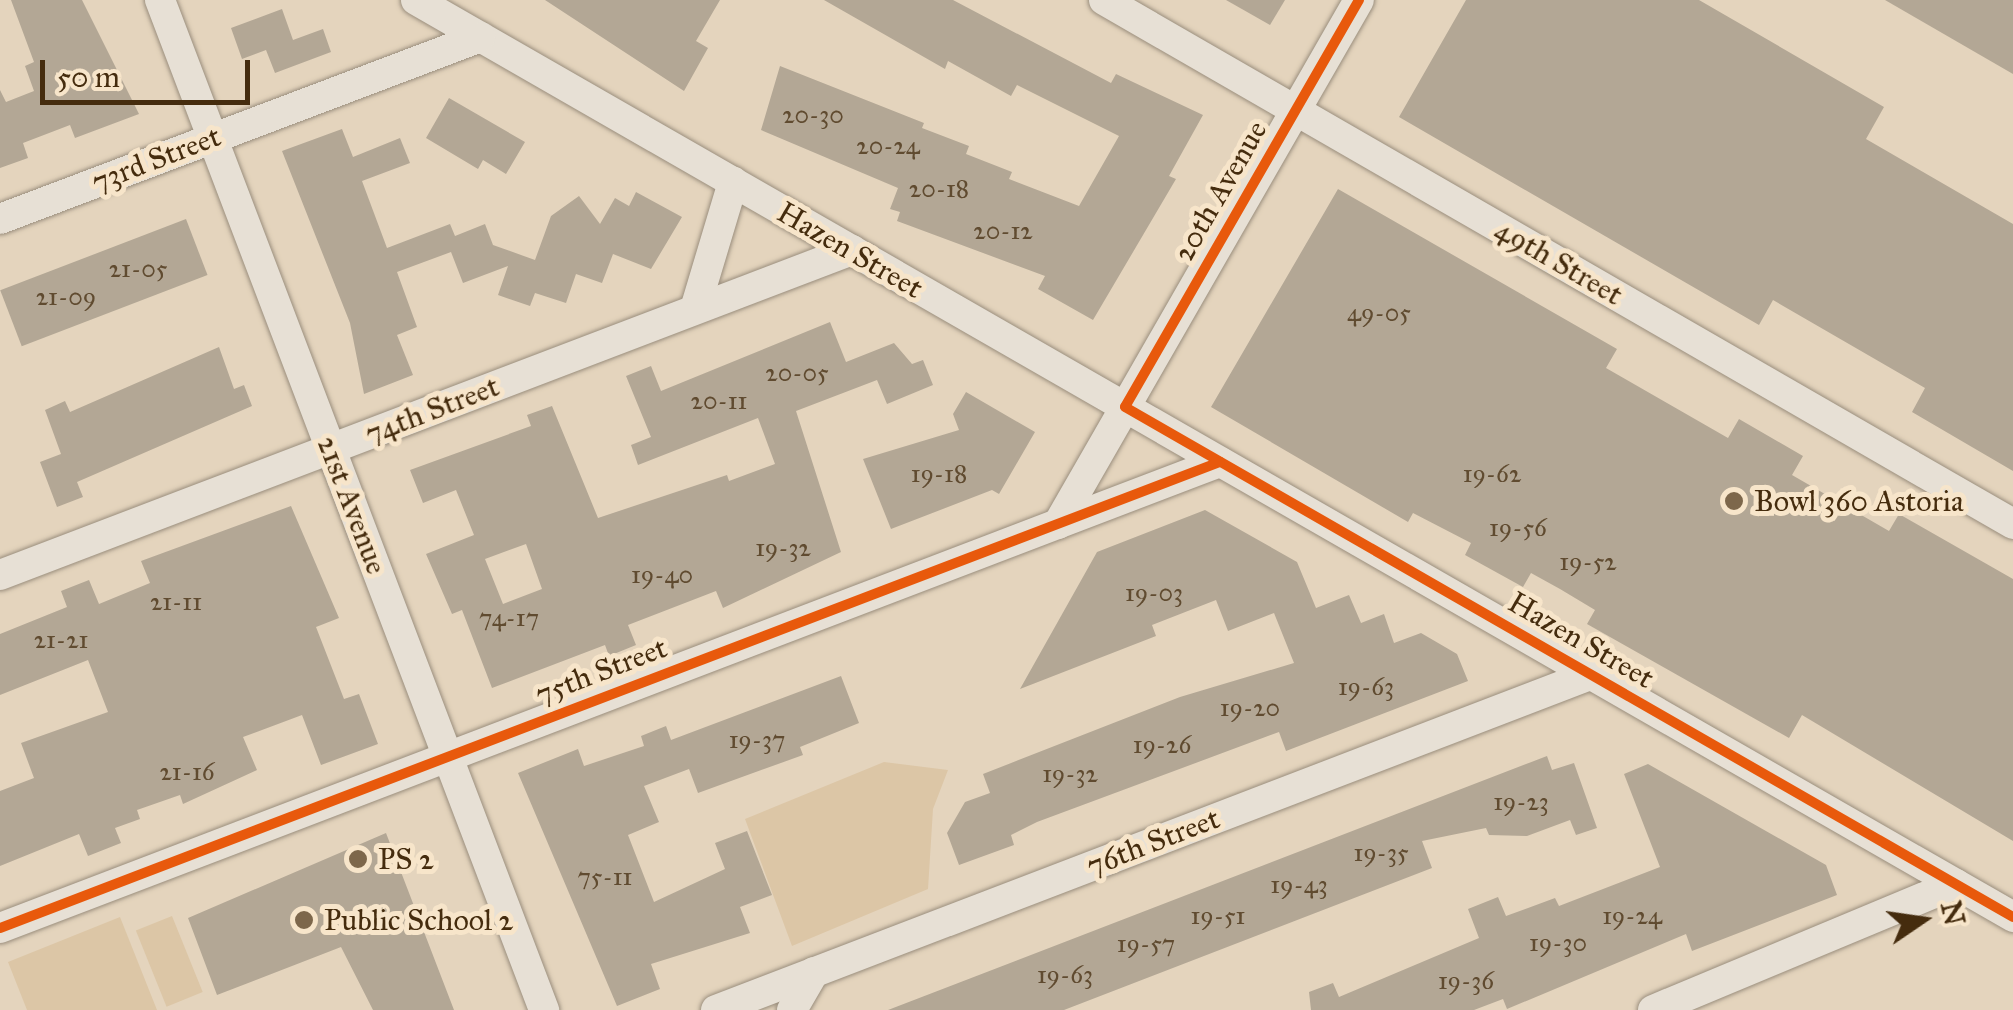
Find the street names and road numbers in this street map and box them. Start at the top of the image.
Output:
street label: 20th Avenue [1165,114,1275,268]
street label: 73rd Street [86,118,226,200]
street label: Hazen Street [771,194,929,306]
street label: 49th Street [1489,211,1629,313]
street label: 74th Street [360,368,504,452]
street label: 21st Avenue [309,431,395,579]
street label: Hazen Street [1502,584,1660,696]
street label: 75th Street [530,629,672,713]
street label: 76th Street [1081,800,1225,884]

